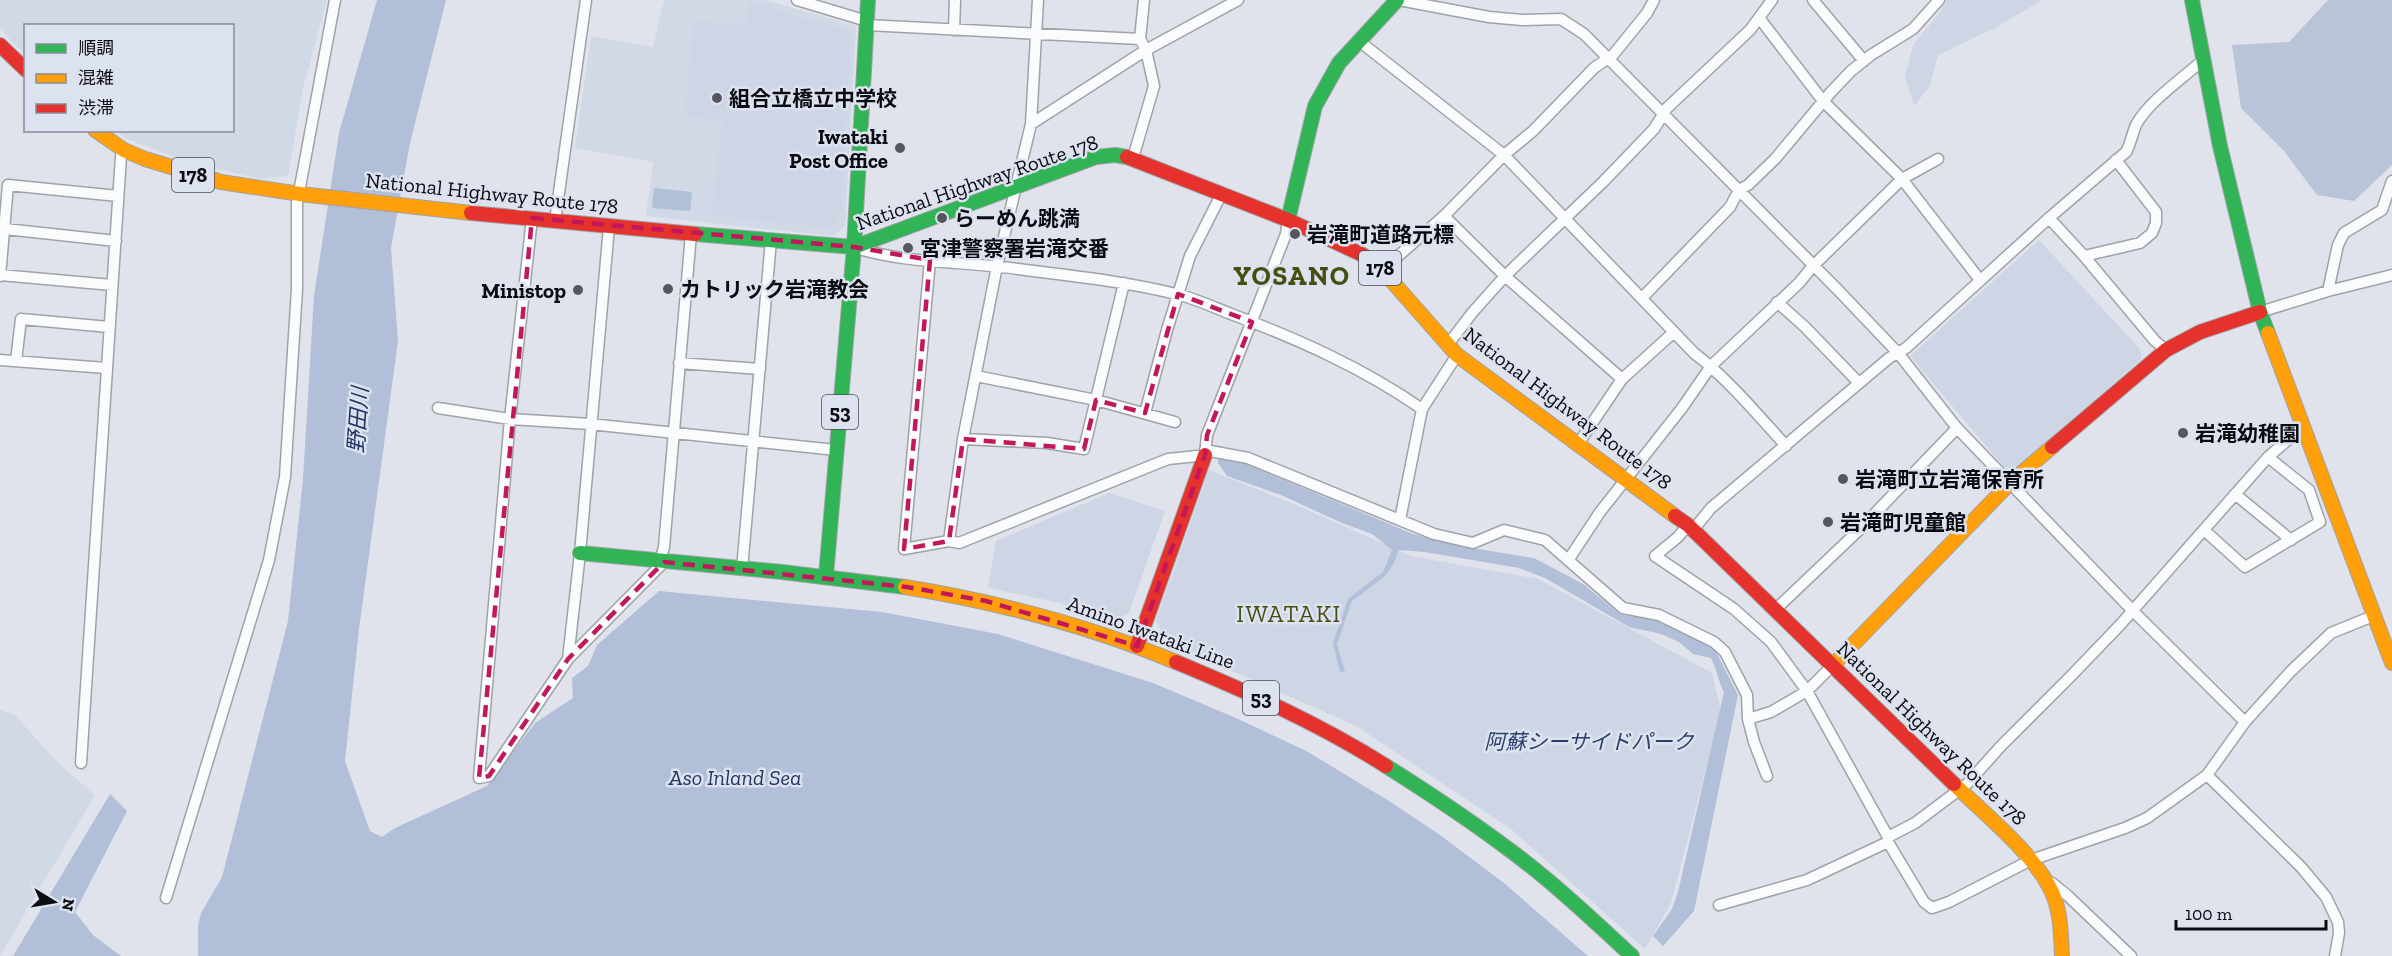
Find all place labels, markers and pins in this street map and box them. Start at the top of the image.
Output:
place label: 組合立橋立中学校 [729,86,897,111]
marker: 組合立橋立中学校 [710,91,724,105]
place label: Iwataki Post Office [789,124,888,173]
marker: Iwataki Post Office [893,141,907,155]
place label: らーめん跳満 [954,206,1080,231]
marker: らーめん跳満 [935,211,949,225]
place label: 岩滝町道路元標 [1307,222,1454,247]
marker: 岩滝町道路元標 [1288,227,1302,241]
place label: 宮津警察署岩滝交番 [920,236,1109,261]
marker: 宮津警察署岩滝交番 [901,241,915,255]
place label: カトリック岩滝教会 [680,277,869,302]
place label: Ministop [481,278,566,303]
marker: カトリック岩滝教会 [661,282,675,296]
marker: Ministop [571,283,585,297]
place label: 岩滝幼稚園 [2195,421,2300,446]
marker: 岩滝幼稚園 [2176,426,2190,440]
place label: 岩滝町立岩滝保育所 [1855,467,2044,492]
marker: 岩滝町立岩滝保育所 [1836,472,1850,486]
place label: 岩滝町児童館 [1840,510,1966,535]
marker: 岩滝町児童館 [1821,515,1835,529]

